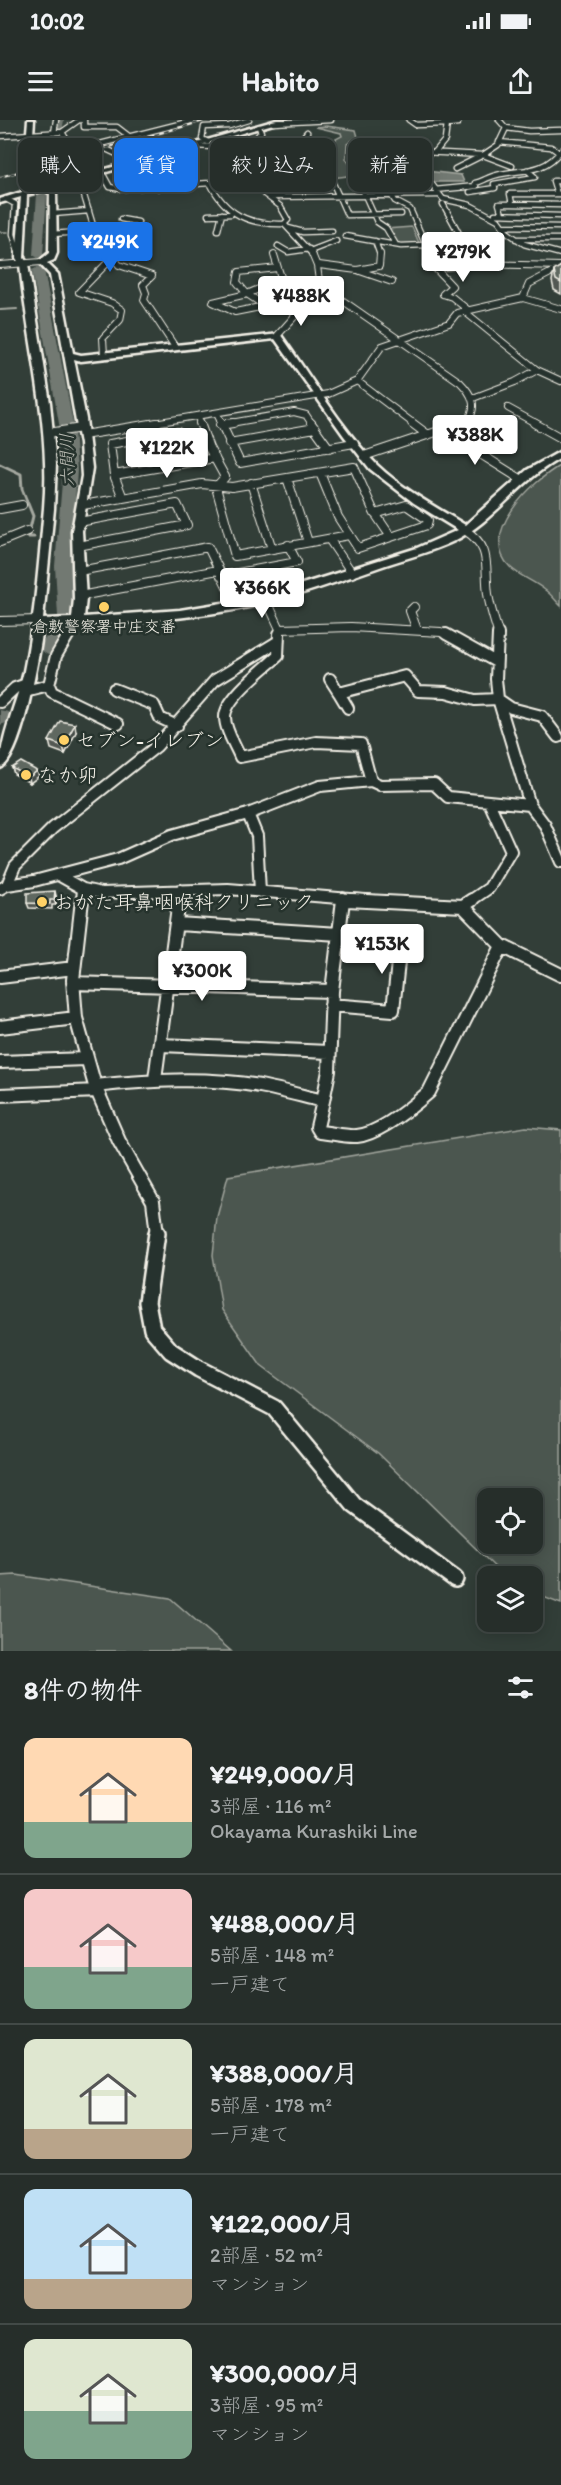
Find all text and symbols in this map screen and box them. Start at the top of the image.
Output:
text: 10:02 [30,8,84,35]
icon: menu [24,65,57,98]
text: Habito [242,65,319,98]
icon: share [504,65,537,98]
chip: 購入 [18,138,102,192]
chip: 賃貸 [114,138,198,192]
chip: 絞り込み [210,138,336,192]
chip: 新着 [348,138,432,192]
pin: ¥249K [68,222,152,273]
text: ¥249K [82,229,138,253]
pin: ¥279K [421,232,505,283]
text: ¥279K [436,239,490,263]
pin: ¥488K [259,276,343,327]
text: ¥488K [272,283,330,307]
pin: ¥388K [433,415,517,466]
text: ¥388K [447,422,503,446]
pin: ¥122K [125,428,209,479]
water label: 六間川 [56,433,78,487]
text: ¥122K [140,435,194,459]
pin: ¥366K [220,568,304,619]
text: ¥366K [234,575,290,599]
marker: 倉敷警察署中庄交番 [97,600,111,614]
place label: 倉敷警察署中庄交番 [32,617,176,636]
place label: セブン-イレブン [76,728,224,752]
marker: セブン-イレブン [57,733,71,747]
place label: なか卯 [38,763,98,787]
marker: なか卯 [19,768,33,782]
place label: おがた耳鼻咽喉科クリニック [54,890,314,914]
marker: おがた耳鼻咽喉科クリニック [35,895,49,909]
pin: ¥153K [340,924,424,975]
text: ¥153K [355,931,409,955]
pin: ¥300K [160,951,244,1002]
text: ¥300K [172,958,232,982]
map controls [477,1488,543,1632]
button: locate [477,1488,543,1554]
button: layers [477,1566,543,1632]
icon: filters [504,1671,537,1704]
text: 8件の物件 [24,1674,142,1706]
text: ¥249,000/月 [210,1758,359,1790]
icon: home [72,1762,144,1834]
text: 3部屋 · 116 m² [210,1794,331,1818]
text: Okayama Kurashiki Line [210,1819,418,1843]
text: ¥488,000/月 [210,1907,360,1939]
icon: home [72,1913,144,1985]
text: 5部屋 · 148 m² [210,1943,334,1967]
text: 一戸建て [210,1972,290,1996]
text: ¥388,000/月 [210,2057,358,2089]
icon: home [72,2063,144,2135]
text: 5部屋 · 178 m² [210,2093,332,2117]
text: 一戸建て [210,2122,290,2146]
text: ¥122,000/月 [210,2207,355,2239]
icon: home [72,2213,144,2285]
text: 2部屋 · 52 m² [210,2243,323,2267]
text: マンション [210,2272,309,2296]
text: ¥300,000/月 [210,2357,362,2389]
icon: home [72,2363,144,2435]
text: 3部屋 · 95 m² [210,2393,323,2417]
text: マンション [210,2422,309,2446]

